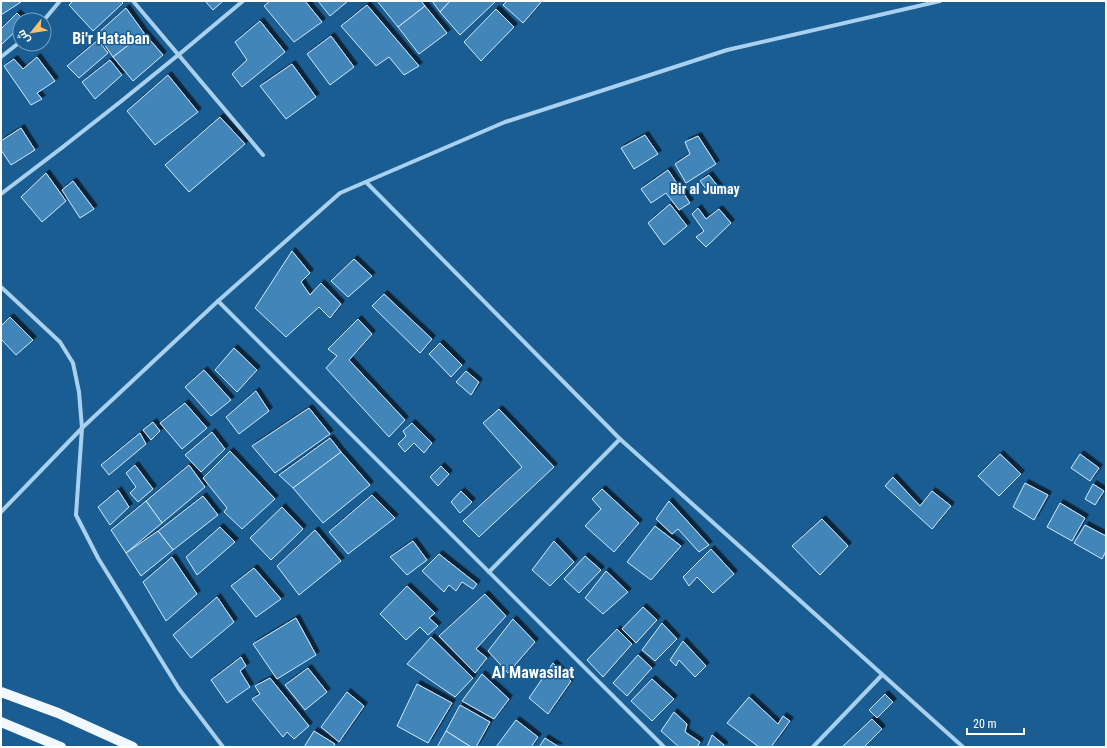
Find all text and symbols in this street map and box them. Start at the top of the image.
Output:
north arrow [12,12,52,52]
text: ش [15,27,33,46]
district label: Bi'r Hataban [72,29,150,48]
district label: Bir al Jumay [670,181,740,197]
district label: Al Mawasilat [492,663,574,682]
scale bar [967,710,1024,736]
text: 20 m [973,717,997,731]

